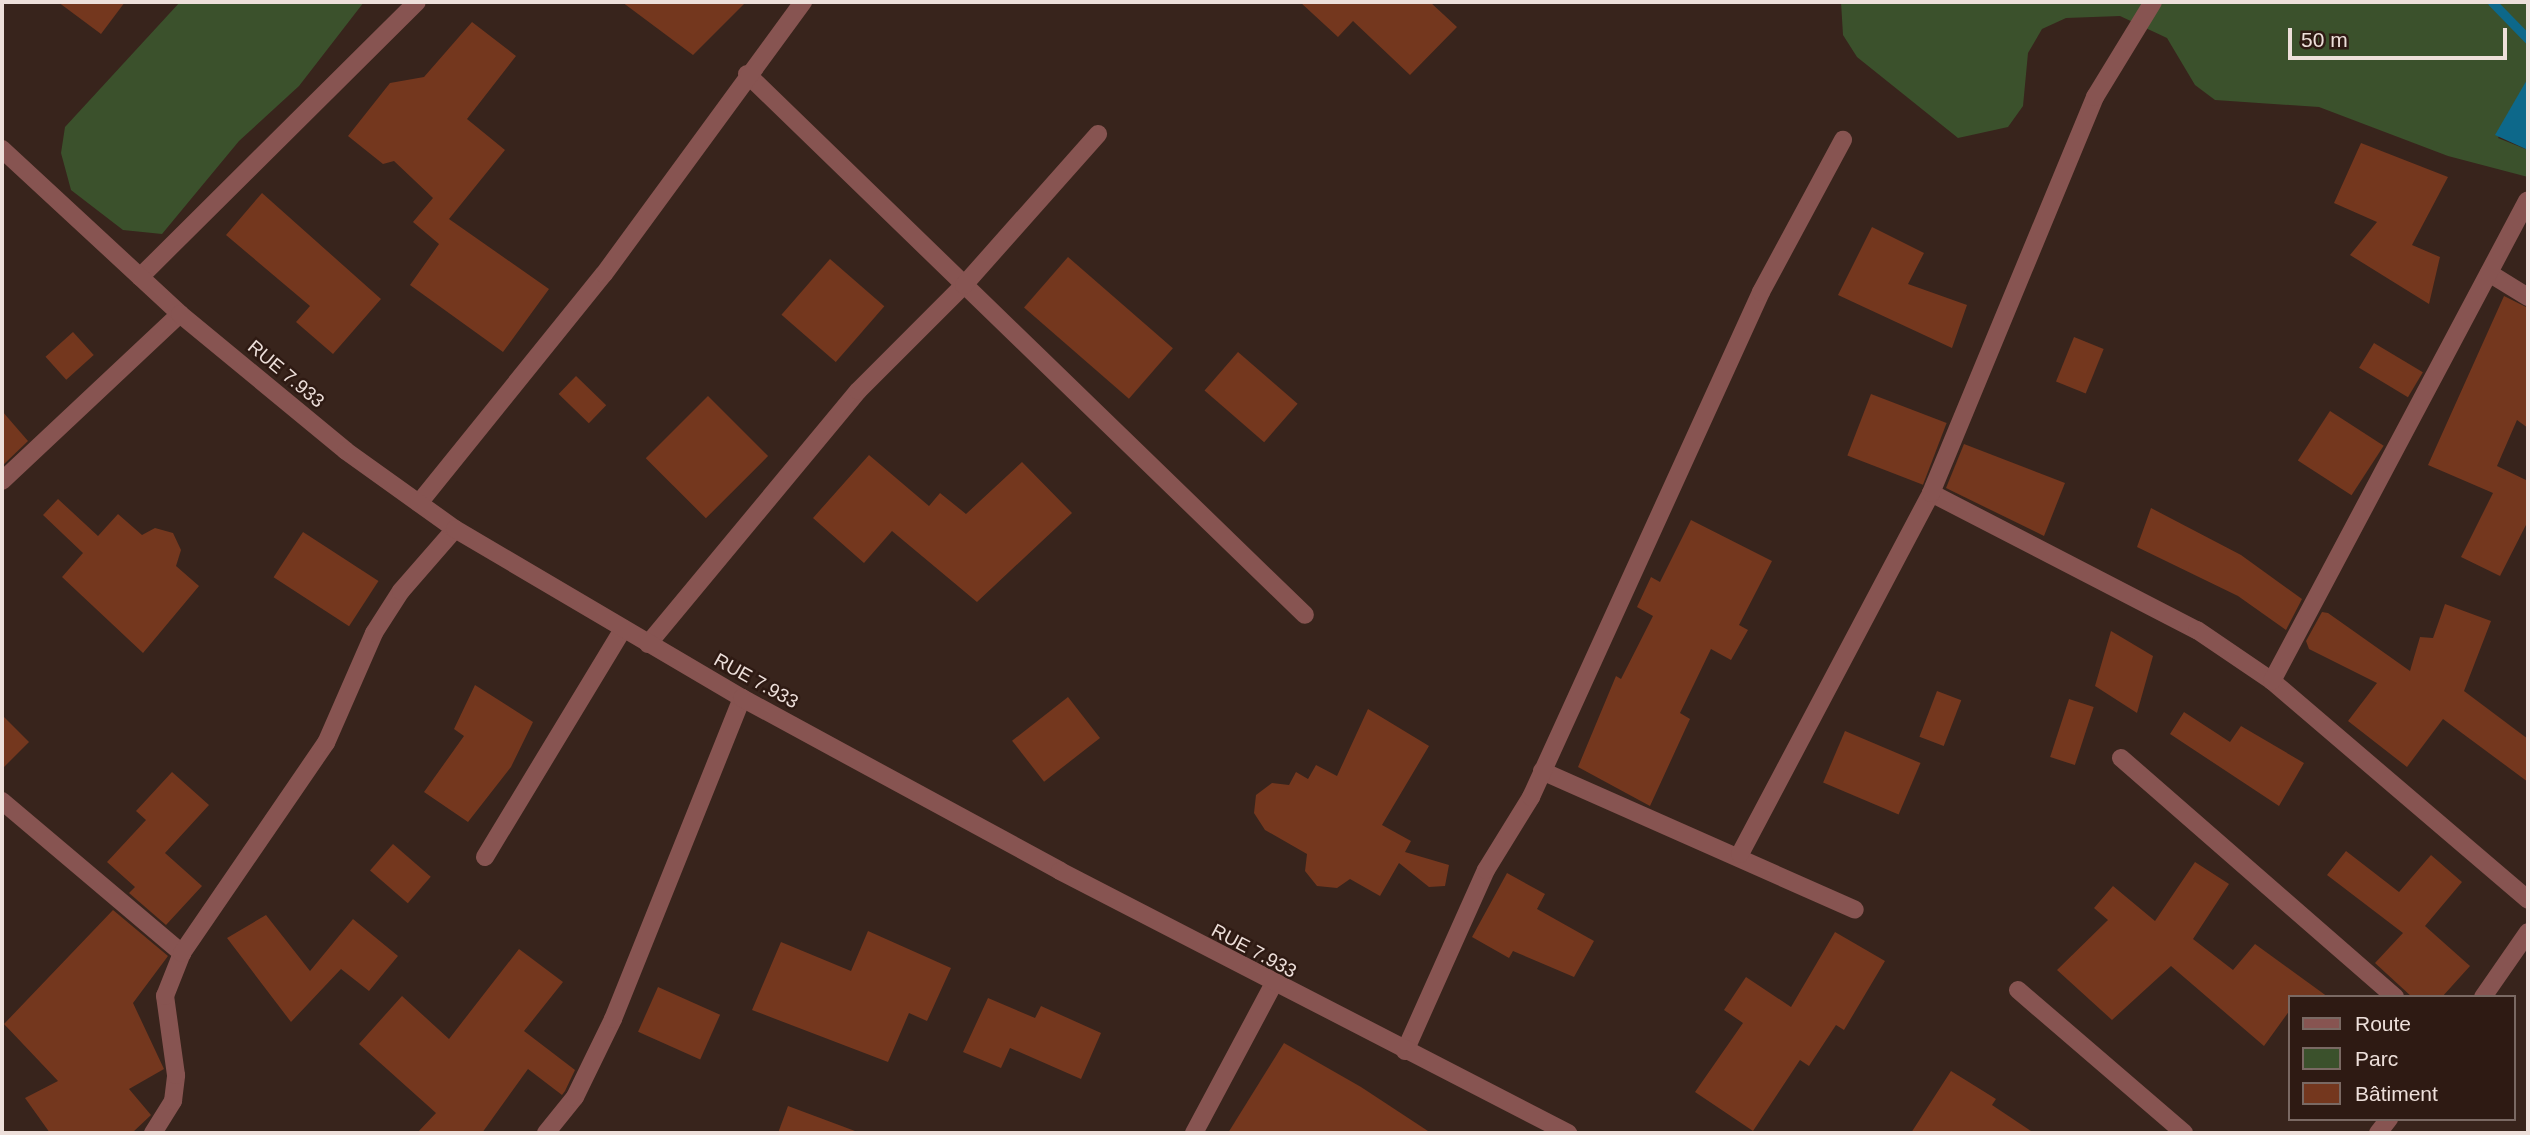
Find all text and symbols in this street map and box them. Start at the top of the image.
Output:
scale bar [2292,14,2511,58]
text: 50 m [2301,28,2348,51]
street label: RUE 7.933 [243,335,329,413]
street label: RUE 7.933 [710,649,802,713]
street label: RUE 7.933 [1208,919,1300,983]
legend [2288,995,2516,1121]
text: Route [2355,1012,2411,1035]
text: Parc [2355,1047,2398,1070]
text: Bâtiment [2355,1082,2438,1105]

